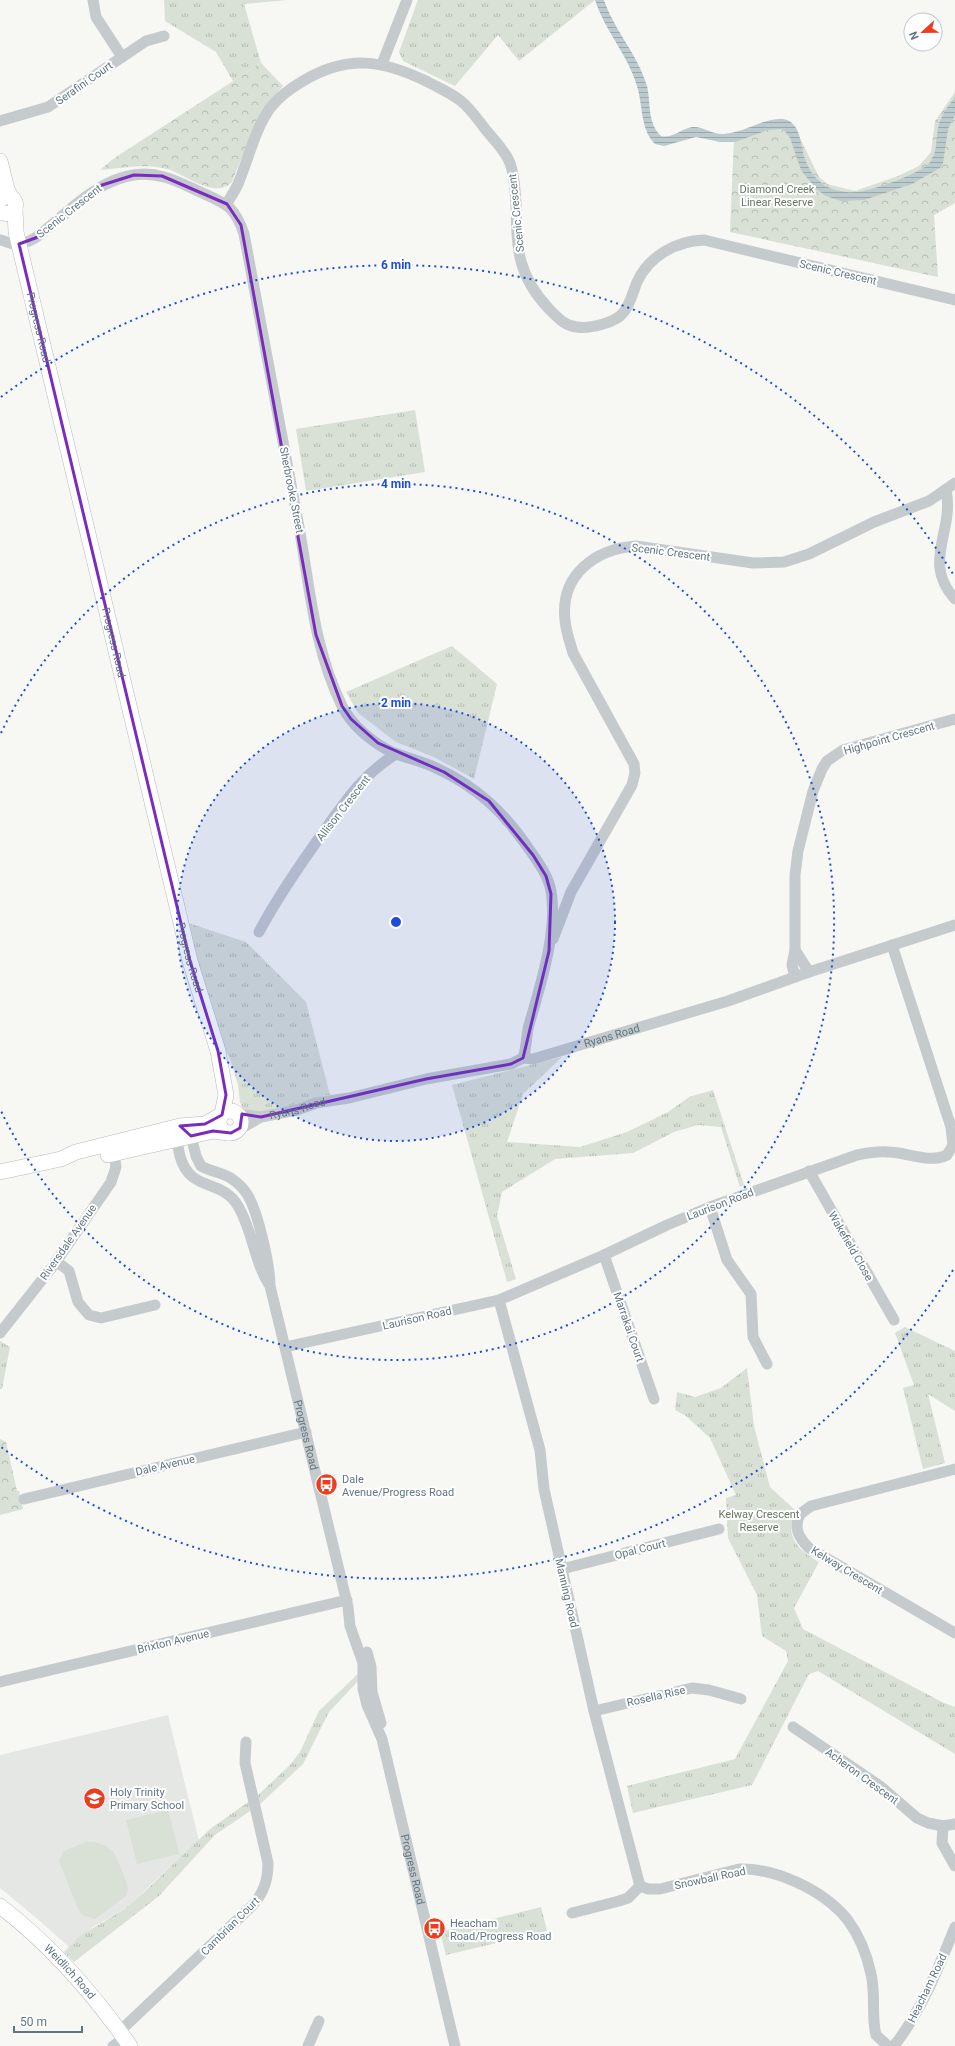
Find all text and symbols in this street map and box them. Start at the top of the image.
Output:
north arrow [903,12,943,52]
text: N [907,29,922,42]
street label: Serafini Court [53,59,116,108]
street label: Scenic Crescent [506,173,527,253]
street label: Scenic Crescent [34,182,105,241]
park label: Diamond Creek Linear Reserve [740,183,815,209]
street label: Scenic Crescent [798,257,878,288]
text: 6 min [381,258,411,272]
street label: Progress Road [24,291,53,364]
street label: Sherbrooke Street [277,446,306,535]
text: 4 min [381,477,411,491]
street label: Scenic Crescent [631,541,711,564]
street label: Progress Road [99,606,128,679]
text: 2 min [381,696,411,710]
street label: Highpoint Crescent [842,719,936,758]
street label: Allison Crescent [314,773,373,844]
centre of rings [389,915,403,929]
street label: Progress Road [174,921,205,994]
street label: Ryans Road [582,1022,641,1050]
street label: Ryans Road [268,1096,326,1122]
street label: Laurison Road [685,1186,755,1223]
street label: Riversdale Avenue [37,1202,99,1283]
street label: Wakefield Close [825,1209,876,1283]
street label: Marrakai Court [611,1291,647,1364]
street label: Laurison Road [381,1304,453,1333]
street label: Progress Road [291,1399,321,1472]
street label: Dale Avenue [134,1452,196,1479]
bus stop icon: Dale Avenue/Progress Road [314,1472,340,1498]
place label: Dale Avenue/Progress Road [342,1473,454,1499]
park label: Kelway Crescent Reserve [719,1508,800,1534]
street label: Opal Court [613,1537,667,1562]
street label: Kelway Crescent [809,1544,885,1597]
street label: Manning Road [552,1557,581,1629]
street label: Brixton Avenue [136,1627,210,1656]
street label: Rosella Rise [626,1683,687,1710]
street label: Acheron Crescent [823,1746,901,1807]
school or university icon: Holy Trinity Primary School [81,1785,107,1811]
place label: Holy Trinity Primary School [110,1786,184,1812]
street label: Progress Road [398,1833,427,1906]
street label: Snowball Road [673,1865,747,1892]
street label: Cambrian Court [198,1894,263,1958]
bus stop icon: Heacham Road/Progress Road [422,1916,448,1942]
place label: Heacham Road/Progress Road [450,1917,552,1943]
street label: Weidlich Road [41,1942,98,2002]
street label: Heacham Road [905,1952,950,2025]
scale bar [14,2008,82,2034]
text: 50 m [20,2015,47,2029]

